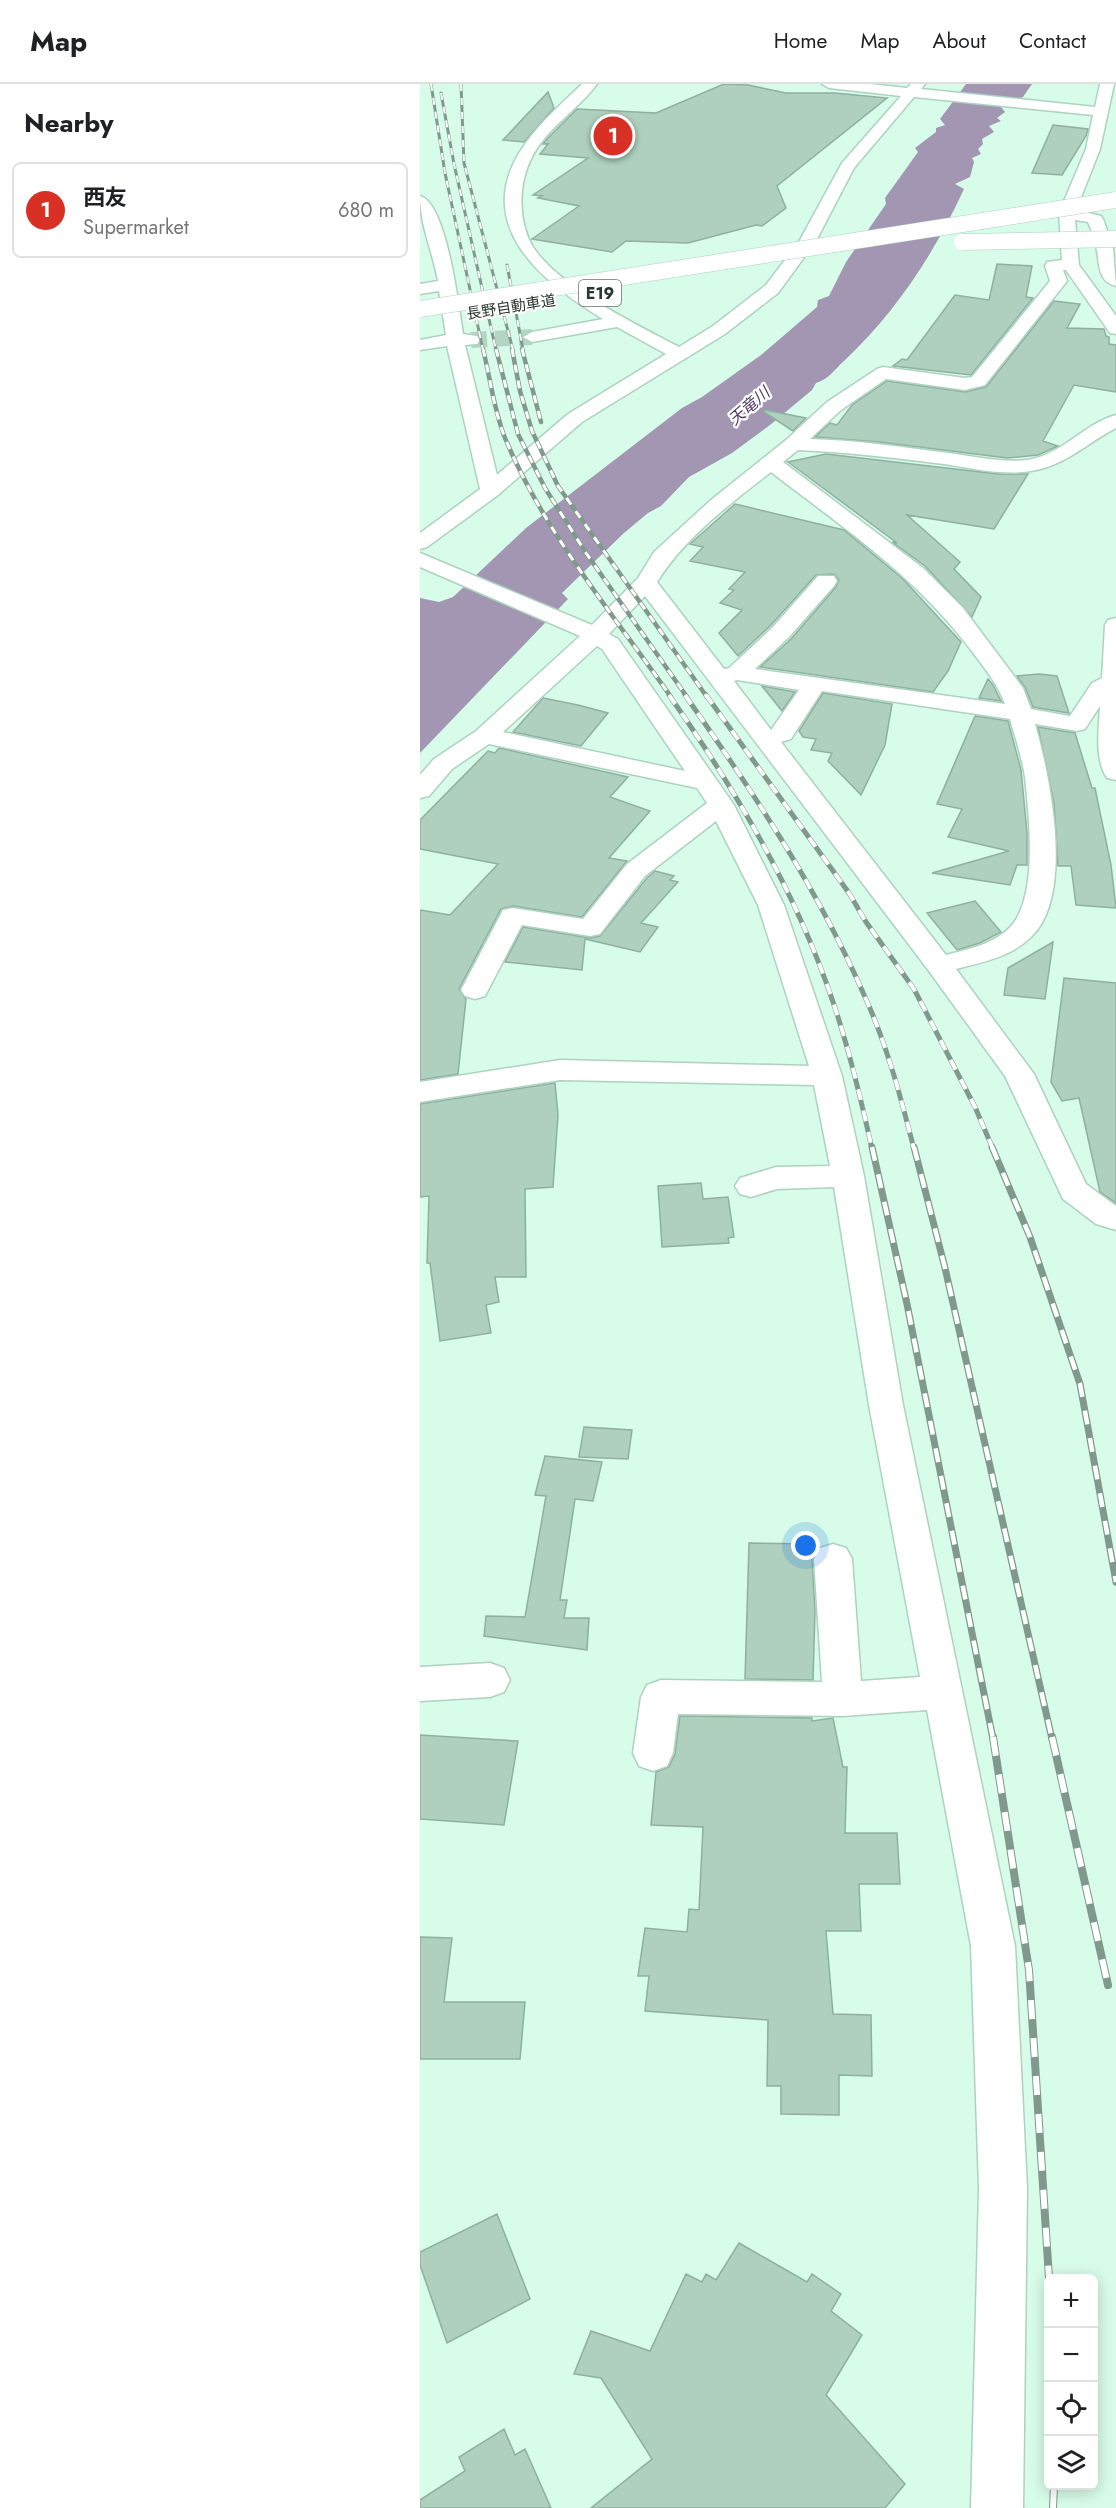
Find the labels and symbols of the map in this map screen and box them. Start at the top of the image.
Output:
pin: 1 [594,113,632,158]
road number: E19 [579,280,621,306]
street label: 長野自動車道 [465,289,557,325]
water label: 天竜川 [723,380,776,430]
your location [791,1531,820,1560]

